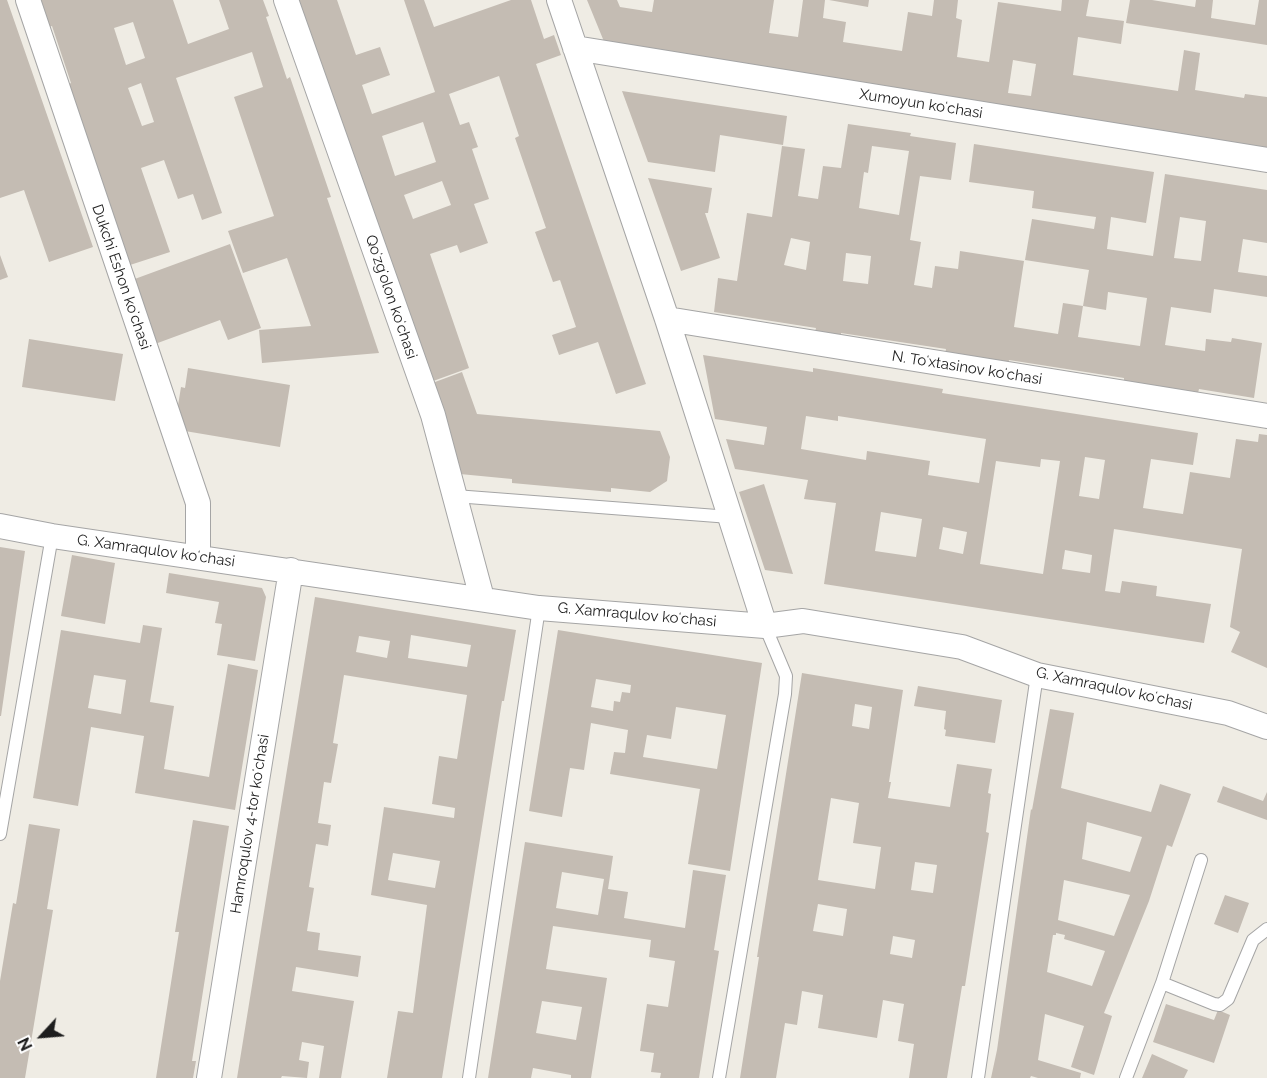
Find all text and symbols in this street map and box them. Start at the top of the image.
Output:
street label: Xumoyun koʻchasi [858,85,984,123]
street label: Dukchi Eshon koʻchasi [88,202,154,352]
street label: Qoʻzgʻolon koʻchasi [361,233,421,361]
street label: N. Toʻxtasinov koʻchasi [891,347,1043,389]
street label: G. Xamraqulov koʻchasi [76,531,236,571]
street label: G. Xamraqulov koʻchasi [557,599,717,631]
street label: G. Xamraqulov koʻchasi [1034,664,1194,714]
street label: Hamroqulov 4-tor koʻchasi [227,733,273,915]
north arrow [12,1006,72,1066]
text: N [14,1034,37,1054]

